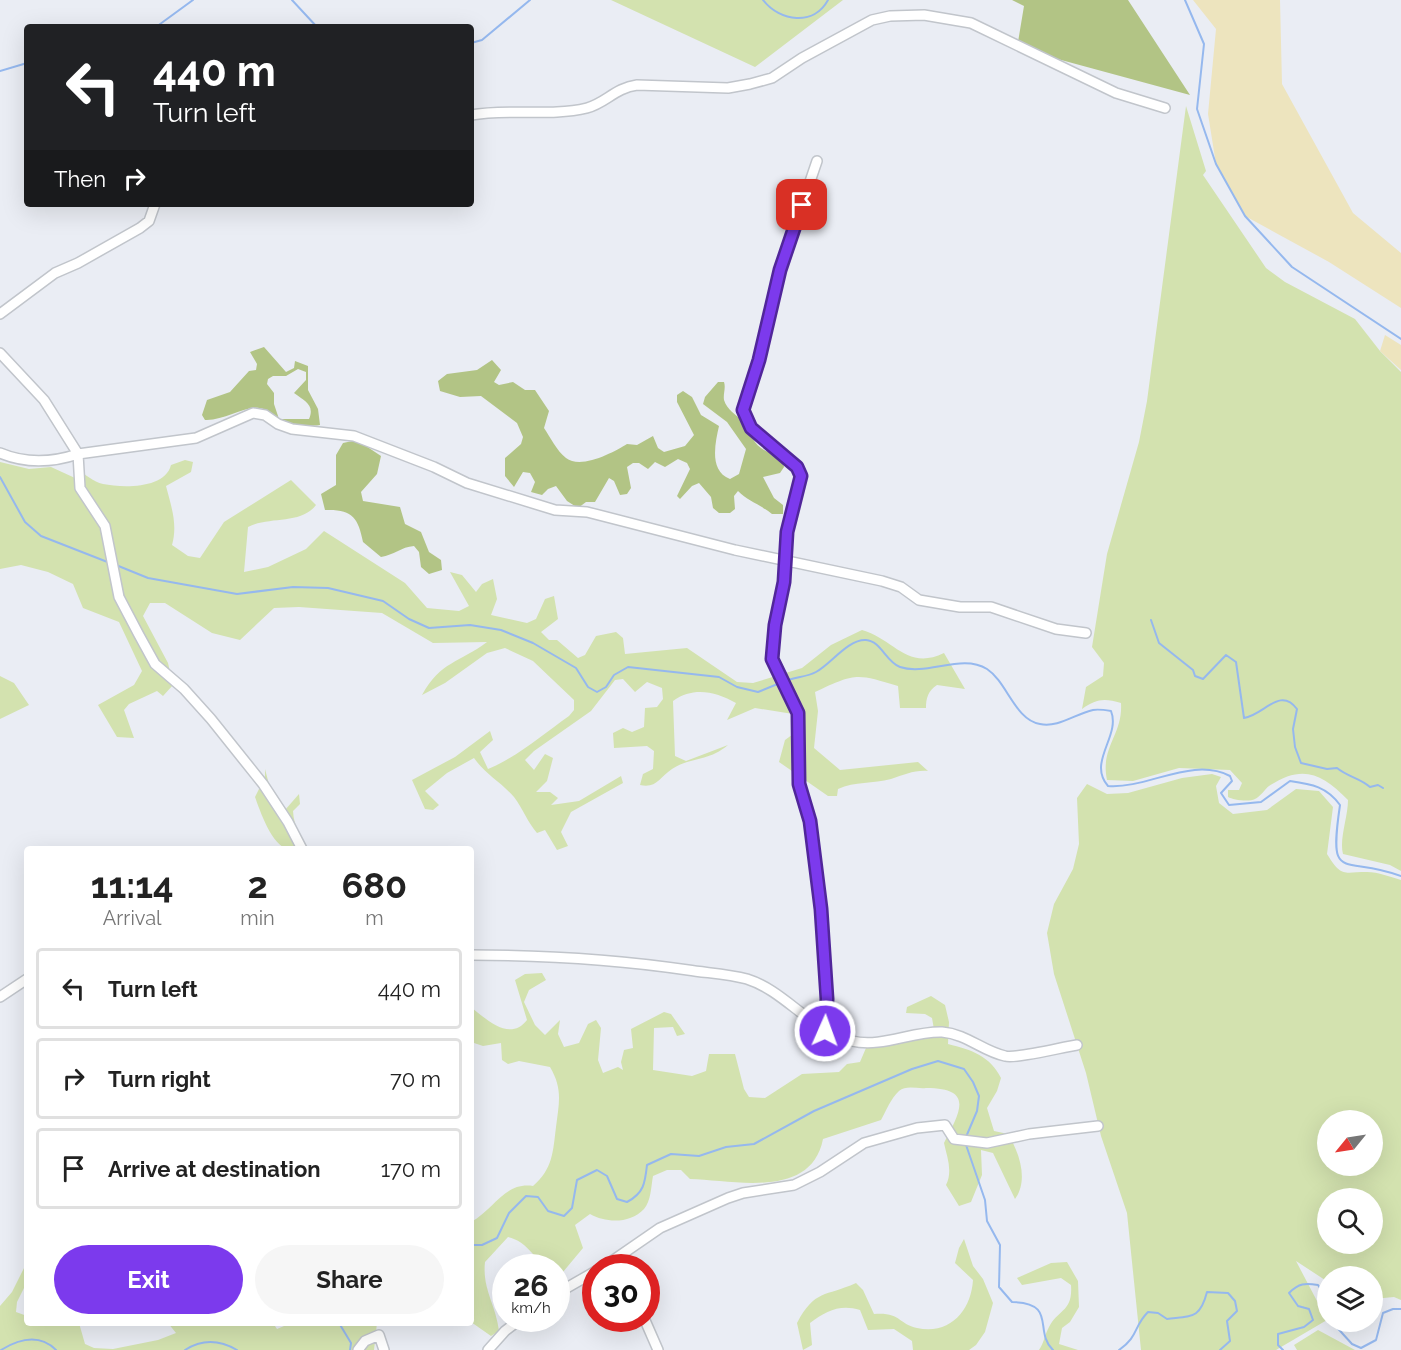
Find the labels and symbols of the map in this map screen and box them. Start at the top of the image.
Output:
pin [776,179,827,230]
position arrow [793,999,857,1063]
north arrow [1317,1110,1383,1176]
speed limit sign: 30 [582,1254,660,1332]

